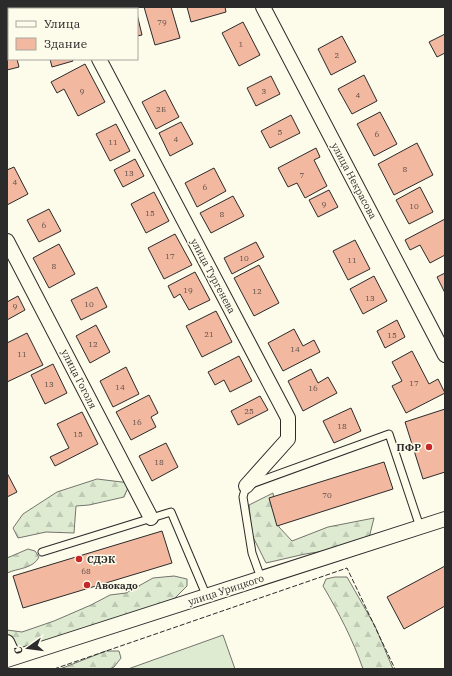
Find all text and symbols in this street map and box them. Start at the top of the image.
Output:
legend [8,8,138,60]
text: Улица [44,16,81,31]
house number: 79 [157,17,167,27]
text: Здание [44,36,87,51]
house number: 1 [239,39,244,49]
house number: 2 [335,50,340,60]
house number: 9 [80,86,85,96]
house number: 3 [262,86,267,96]
house number: 4 [356,90,361,100]
house number: 2Б [156,104,166,114]
house number: 5 [278,127,283,137]
house number: 6 [375,129,380,139]
house number: 4 [174,134,179,144]
house number: 11 [108,137,118,147]
street label: улица Некрасова [328,141,380,222]
house number: 8 [403,164,408,174]
house number: 13 [124,168,134,178]
house number: 7 [300,170,305,180]
house number: 4 [13,177,18,187]
house number: 6 [203,182,208,192]
house number: 9 [322,199,327,209]
house number: 10 [409,201,419,211]
house number: 15 [145,208,155,218]
house number: 8 [220,209,225,219]
house number: 6 [42,220,47,230]
street label: улица Тургенева [188,236,239,316]
house number: 17 [165,251,175,261]
house number: 10 [239,253,249,263]
house number: 11 [347,255,357,265]
house number: 8 [52,261,57,271]
house number: 19 [183,285,193,295]
house number: 12 [252,286,262,296]
house number: 13 [365,293,375,303]
house number: 10 [84,299,94,309]
house number: 9 [13,301,18,311]
house number: 21 [204,329,214,339]
house number: 15 [387,330,397,340]
house number: 12 [88,339,98,349]
house number: 14 [290,344,300,354]
street label: улица Гоголя [58,347,100,411]
house number: 11 [17,349,27,359]
house number: 17 [409,378,419,388]
house number: 13 [44,379,54,389]
house number: 14 [115,382,125,392]
house number: 16 [308,383,318,393]
house number: 25 [244,406,254,416]
house number: 16 [132,417,142,427]
house number: 18 [337,421,347,431]
house number: 15 [73,429,83,439]
place label: ПФР [397,441,421,454]
marker: ПФР [424,442,434,452]
house number: 18 [154,457,164,467]
house number: 70 [322,490,332,500]
place label: СДЭК [87,553,116,566]
marker: СДЭК [74,554,84,564]
house number: 68 [81,566,91,576]
street label: улица Урицкого [186,571,266,608]
place label: Авокадо [95,579,138,592]
marker: Авокадо [82,580,92,590]
north arrow [8,628,48,668]
text: С [11,645,26,656]

